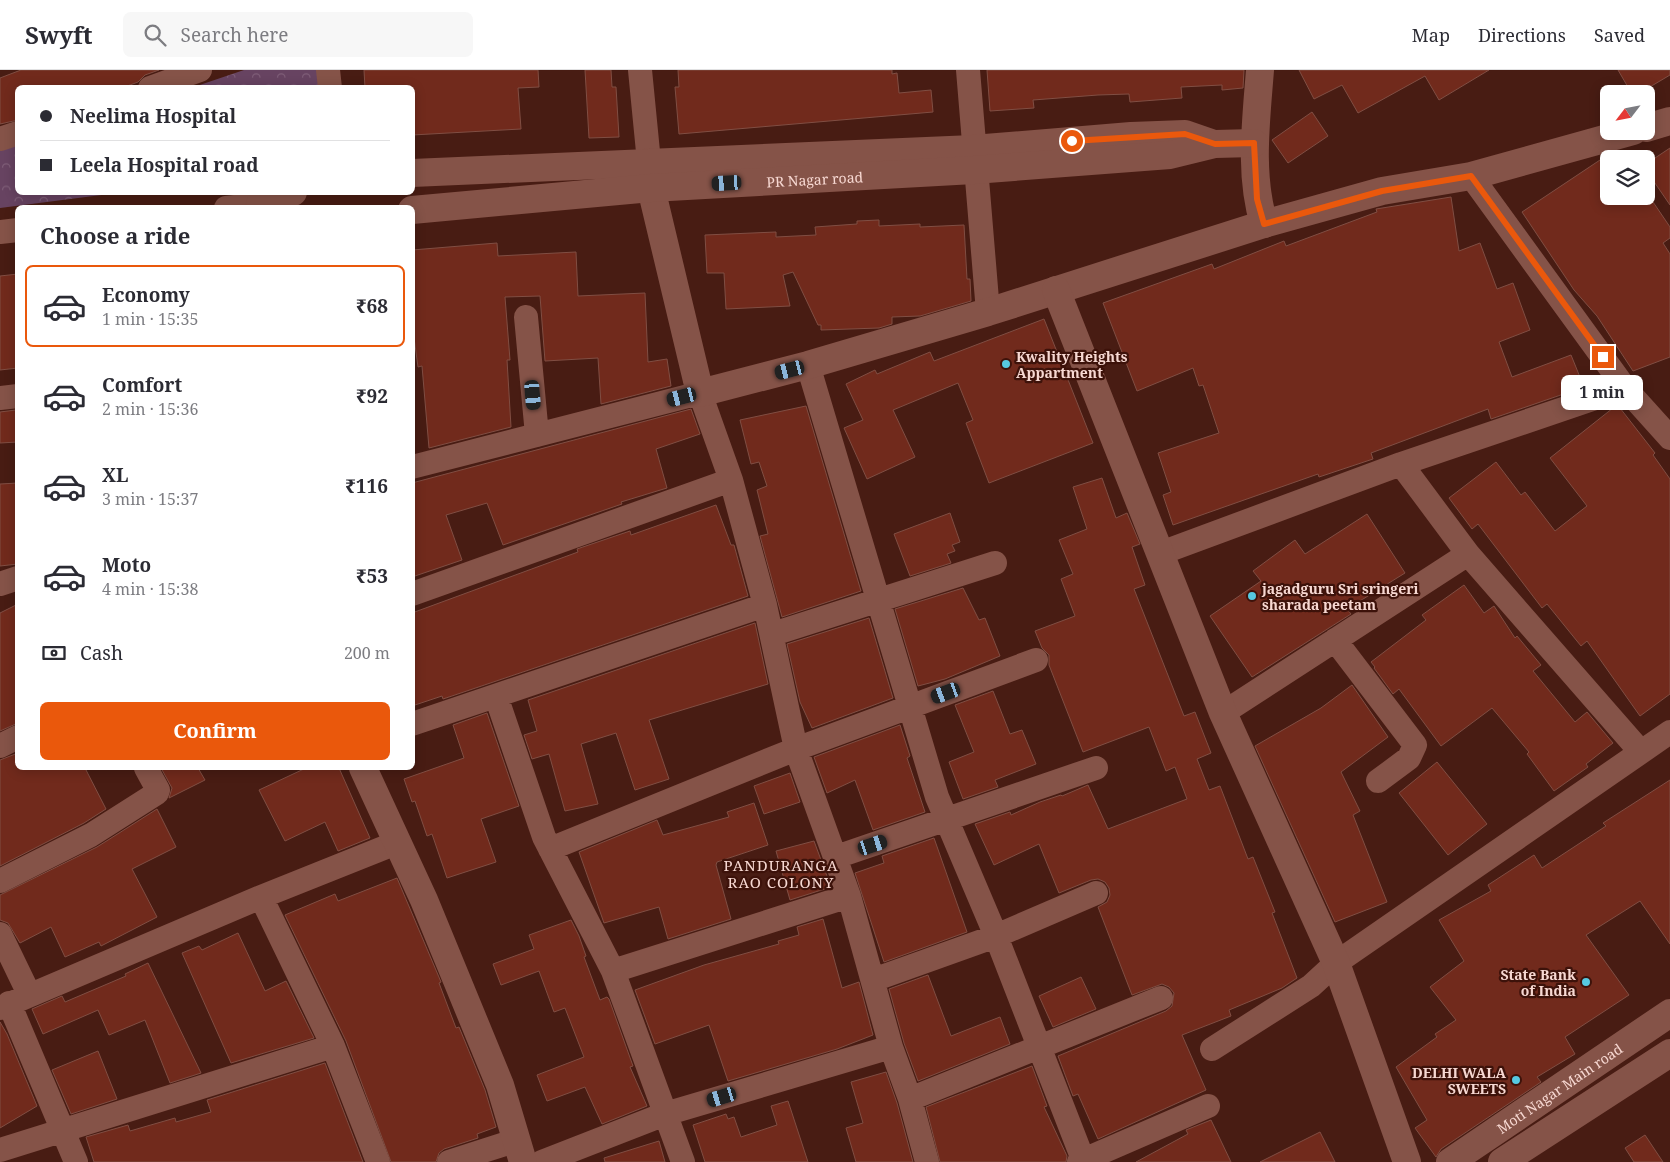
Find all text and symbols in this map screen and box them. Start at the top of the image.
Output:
search box [123,12,473,57]
text: Swyft [25,18,93,51]
icon: search [141,21,169,49]
text: Search here [181,22,288,48]
text: Map [1412,23,1450,47]
text: Directions [1478,23,1566,47]
text: Saved [1594,23,1645,47]
north arrow [1600,85,1655,140]
map controls [1600,85,1655,205]
text: Neelima Hospital [70,103,236,129]
route start [1061,130,1083,152]
button: layers [1600,150,1655,205]
text: Leela Hospital road [70,152,259,178]
street label: PR Nagar road [766,167,864,191]
car [711,175,742,191]
text: Choose a ride [40,220,190,250]
text: Economy [102,282,190,308]
icon: car [42,284,87,329]
text: ₹68 [356,293,388,319]
text: 1 min · 15:35 [102,308,198,330]
route end [1592,346,1614,368]
place label: Kwality Heights Appartment [1016,347,1128,382]
marker: Kwality Heights Appartment [1000,358,1012,370]
car [773,359,806,381]
text: Comfort [102,372,182,398]
icon: car [42,374,87,419]
callout: 1 min [1562,374,1644,410]
car [524,379,541,411]
text: 1 min [1579,381,1625,403]
text: ₹92 [356,383,388,409]
car [665,386,698,408]
text: 2 min · 15:36 [102,398,198,420]
text: XL [102,462,128,488]
icon: car [42,464,87,509]
text: ₹116 [345,473,388,499]
text: 3 min · 15:37 [102,488,198,510]
text: Moto [102,552,151,578]
icon: car [42,554,87,599]
text: ₹53 [356,563,388,589]
text: 4 min · 15:38 [102,578,198,600]
place label: jagadguru Sri sringeri sharada peetam [1261,579,1419,614]
marker: jagadguru Sri sringeri sharada peetam [1246,590,1258,602]
icon: cash [40,639,68,667]
text: Cash [80,640,123,666]
text: 200 m [344,642,390,664]
car [929,681,962,705]
button: Confirm [40,702,390,760]
car [856,833,889,857]
district label: PANDURANGA RAO COLONY [723,855,839,892]
place label: State Bank of India [1500,965,1576,1000]
marker: State Bank of India [1580,976,1592,988]
street label: Moti Nagar Main road [1493,1038,1626,1137]
place label: DELHI WALA SWEETS [1412,1063,1506,1098]
marker: DELHI WALA SWEETS [1510,1074,1522,1086]
car [705,1085,738,1109]

